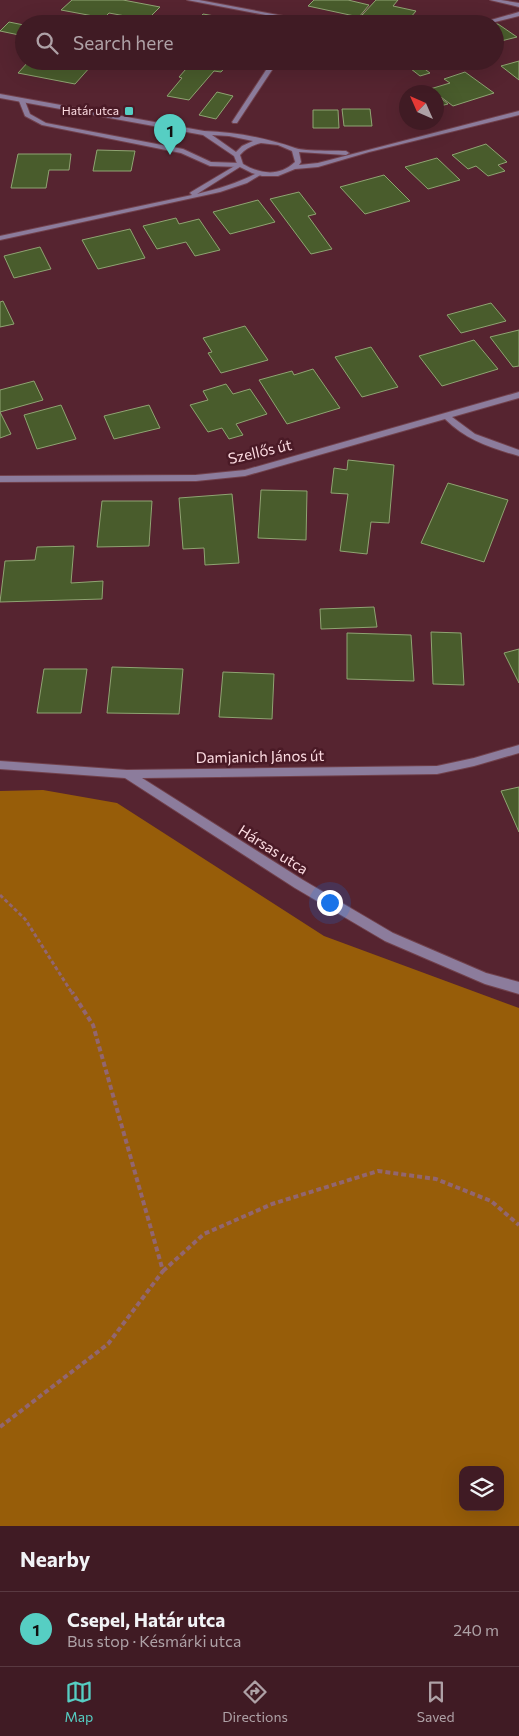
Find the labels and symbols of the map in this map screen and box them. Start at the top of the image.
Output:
north arrow [399,85,444,130]
place label: Határ utca [62,103,119,117]
marker: Határ utca [123,105,135,117]
pin: 1 [154,114,186,155]
street label: Szellős út [226,435,293,467]
street label: Damjanich János út [195,746,325,766]
street label: Hársas utca [235,821,312,878]
your location [317,890,343,916]

